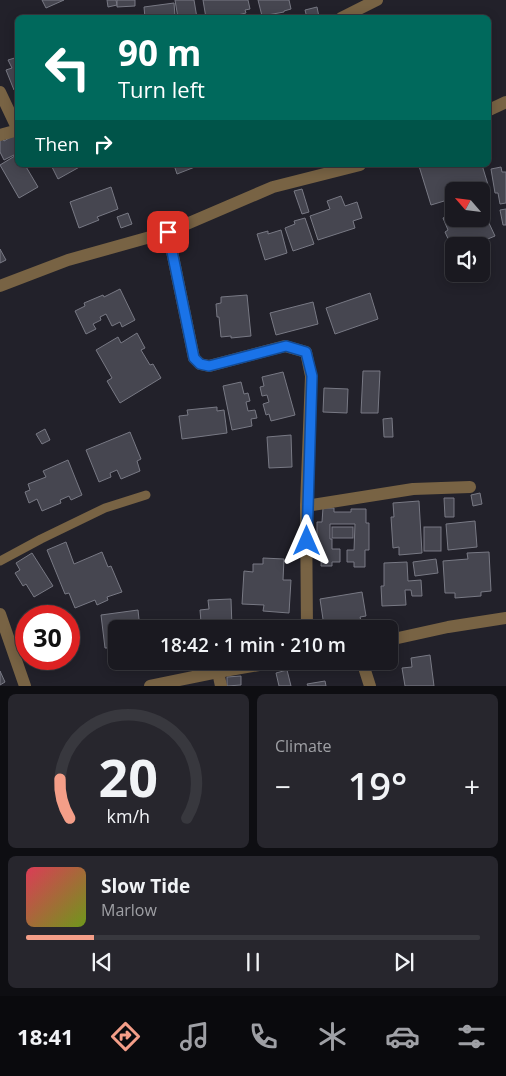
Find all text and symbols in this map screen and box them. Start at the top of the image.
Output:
text: 90 m [118,29,201,76]
icon: left [35,35,100,100]
text: Turn left [118,74,205,104]
icon: right [89,130,117,158]
text: Then [35,131,79,157]
north arrow [445,182,490,228]
map controls [445,182,490,282]
pin [147,211,189,253]
icon: arrive [154,218,182,246]
button: sound [445,237,490,282]
position arrow [280,514,332,566]
speed limit sign: 30 [15,605,80,670]
text: 18:42 · 1 min · 210 m [160,632,346,658]
text: Climate [275,735,332,757]
text: 20 [99,741,158,812]
text: 19° [348,759,407,811]
text: − [275,767,291,805]
text: + [464,767,480,805]
text: km/h [107,804,150,828]
text: Slow Tide [101,873,190,899]
text: Marlow [101,899,157,921]
icon: previous [88,948,116,976]
icon: pause [239,948,267,976]
icon: next [390,948,418,976]
icon: directions [108,1019,143,1054]
icon: music [177,1019,212,1054]
icon: phone [246,1019,281,1054]
icon: climate [315,1019,350,1054]
icon: car [385,1019,420,1054]
icon: filters [454,1019,489,1054]
text: 18:41 [17,1021,74,1051]

